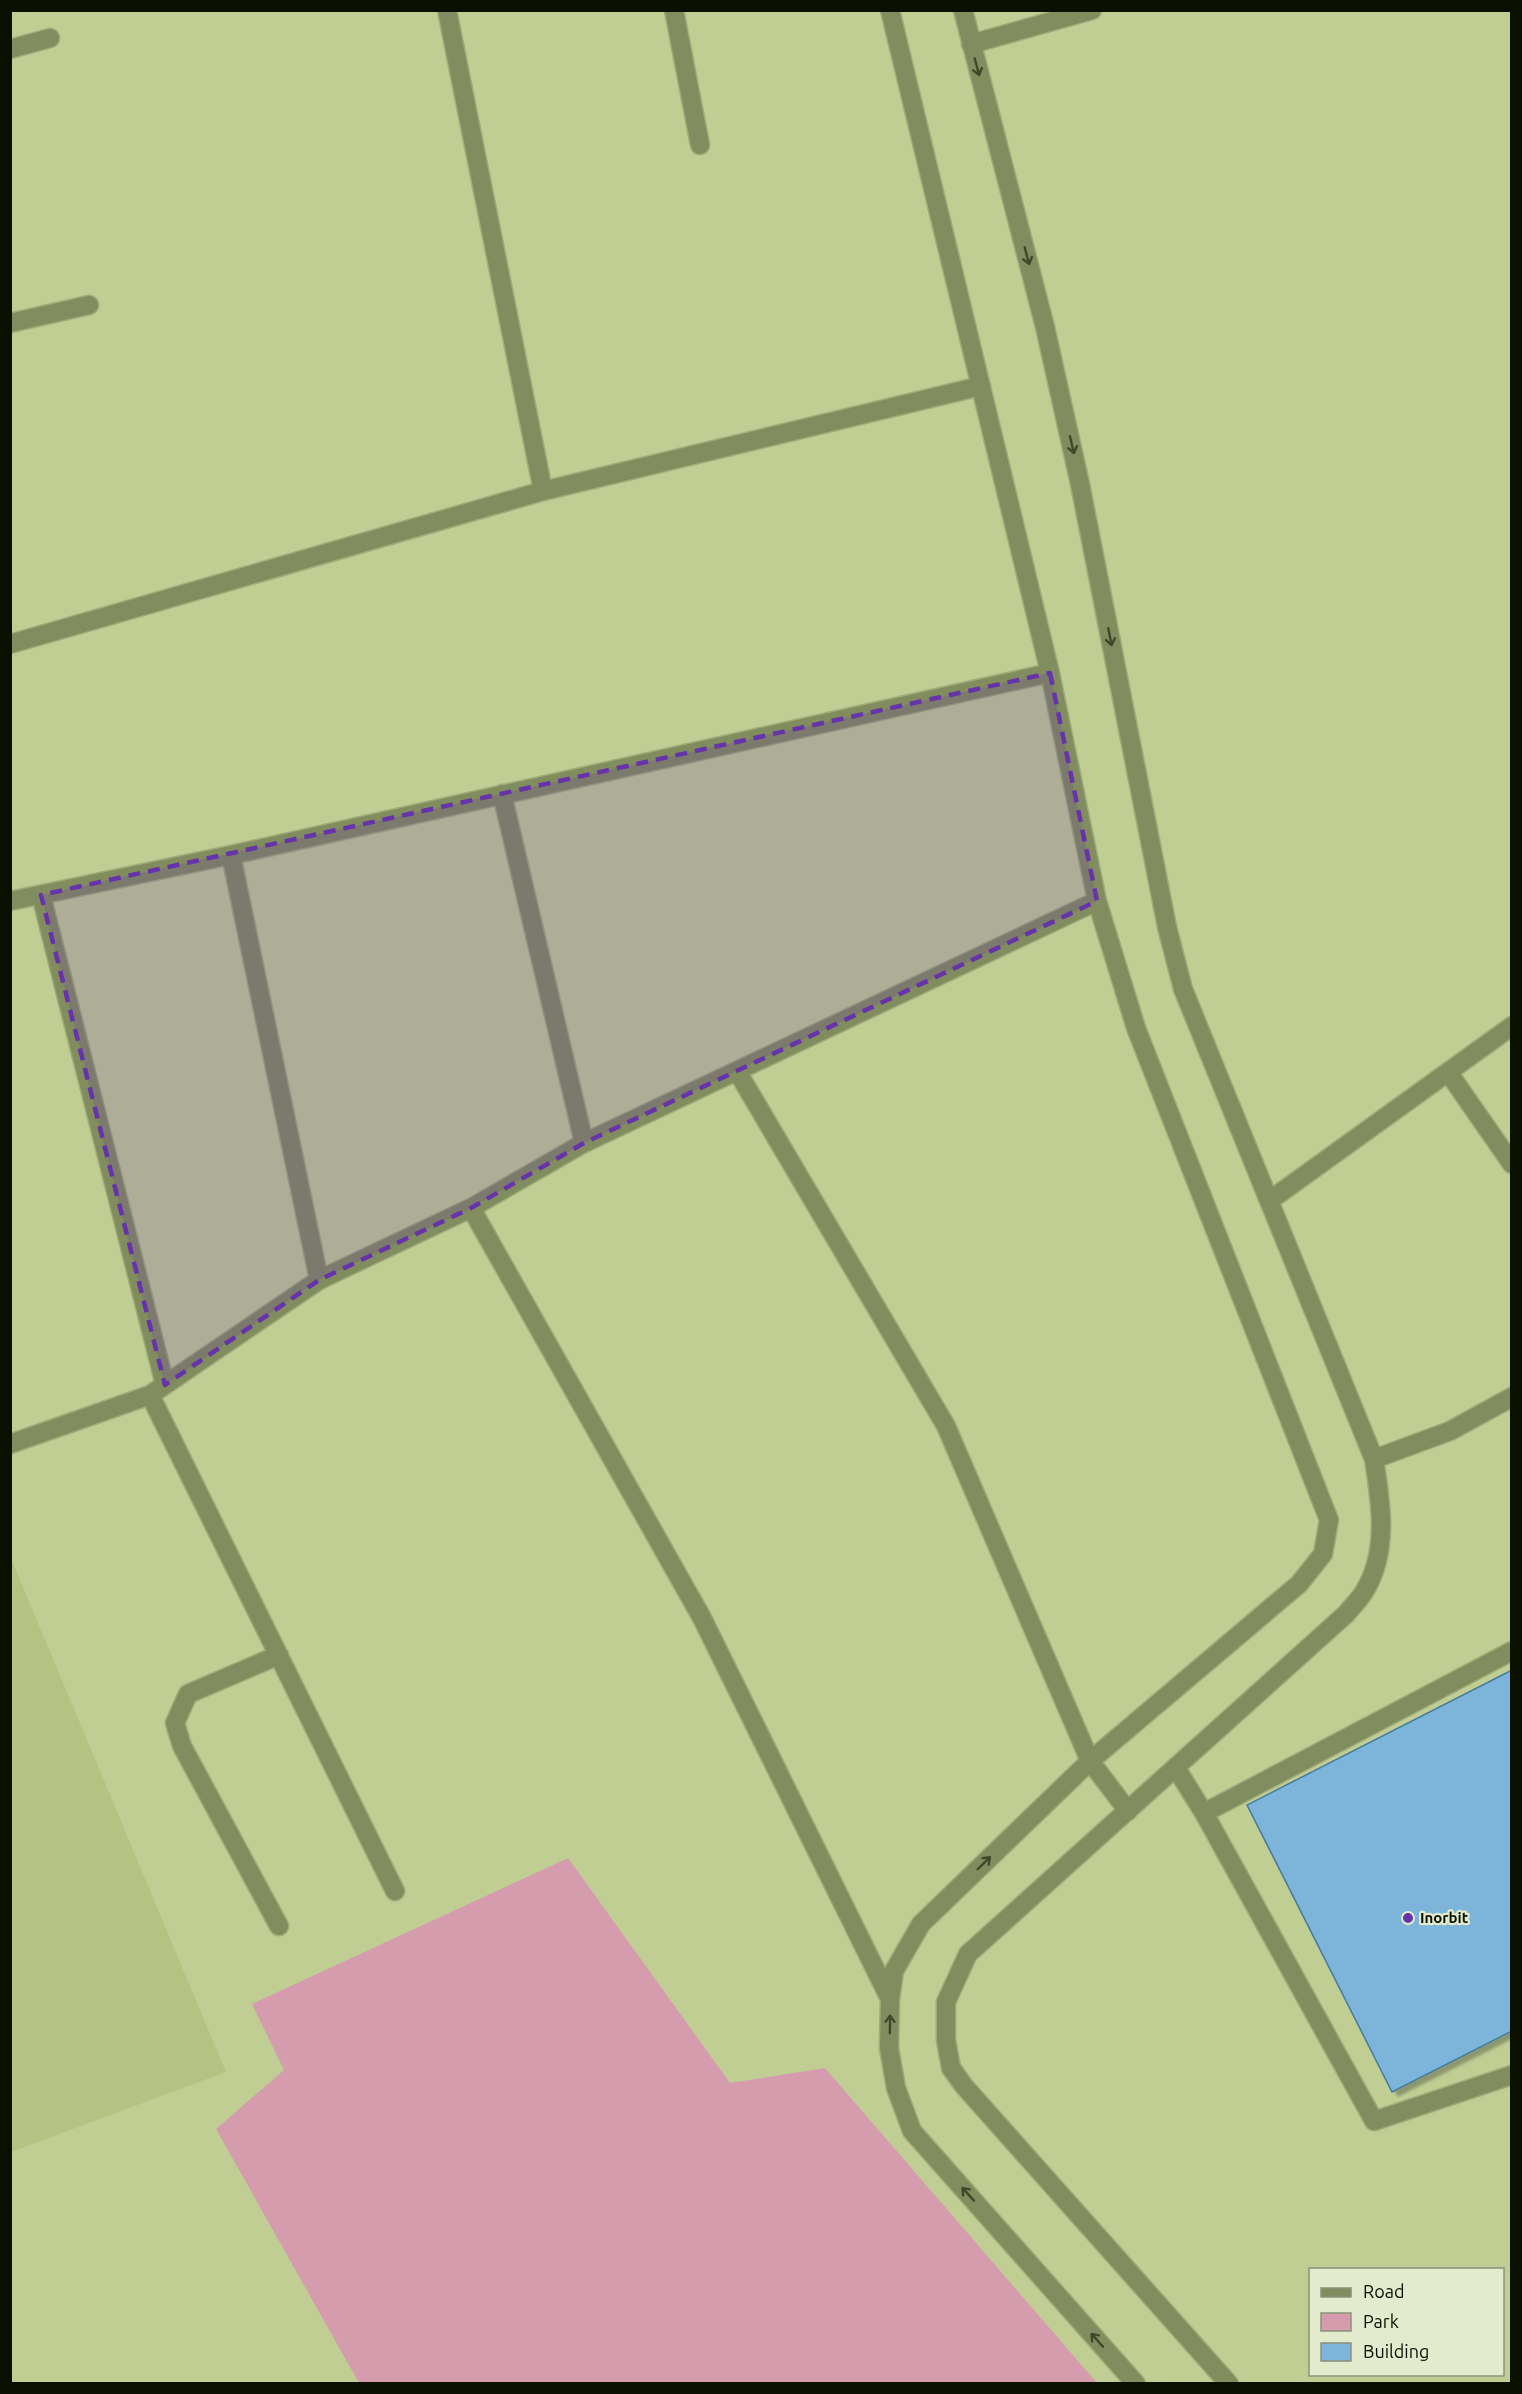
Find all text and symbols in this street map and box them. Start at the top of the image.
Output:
one-way arrow [972,57,984,76]
one-way arrow [1021,246,1033,265]
one-way arrow [1067,435,1078,455]
one-way arrow [1105,626,1116,646]
one-way arrow [977,1856,992,1870]
place label: Inorbit [1420,1909,1469,1926]
marker: Inorbit [1401,1911,1415,1925]
one-way arrow [884,2014,896,2034]
one-way arrow [961,2187,975,2202]
legend [1309,2268,1504,2376]
text: Road [1363,2281,1405,2301]
text: Park [1363,2311,1399,2331]
one-way arrow [1090,2333,1104,2348]
text: Building [1363,2341,1429,2361]

